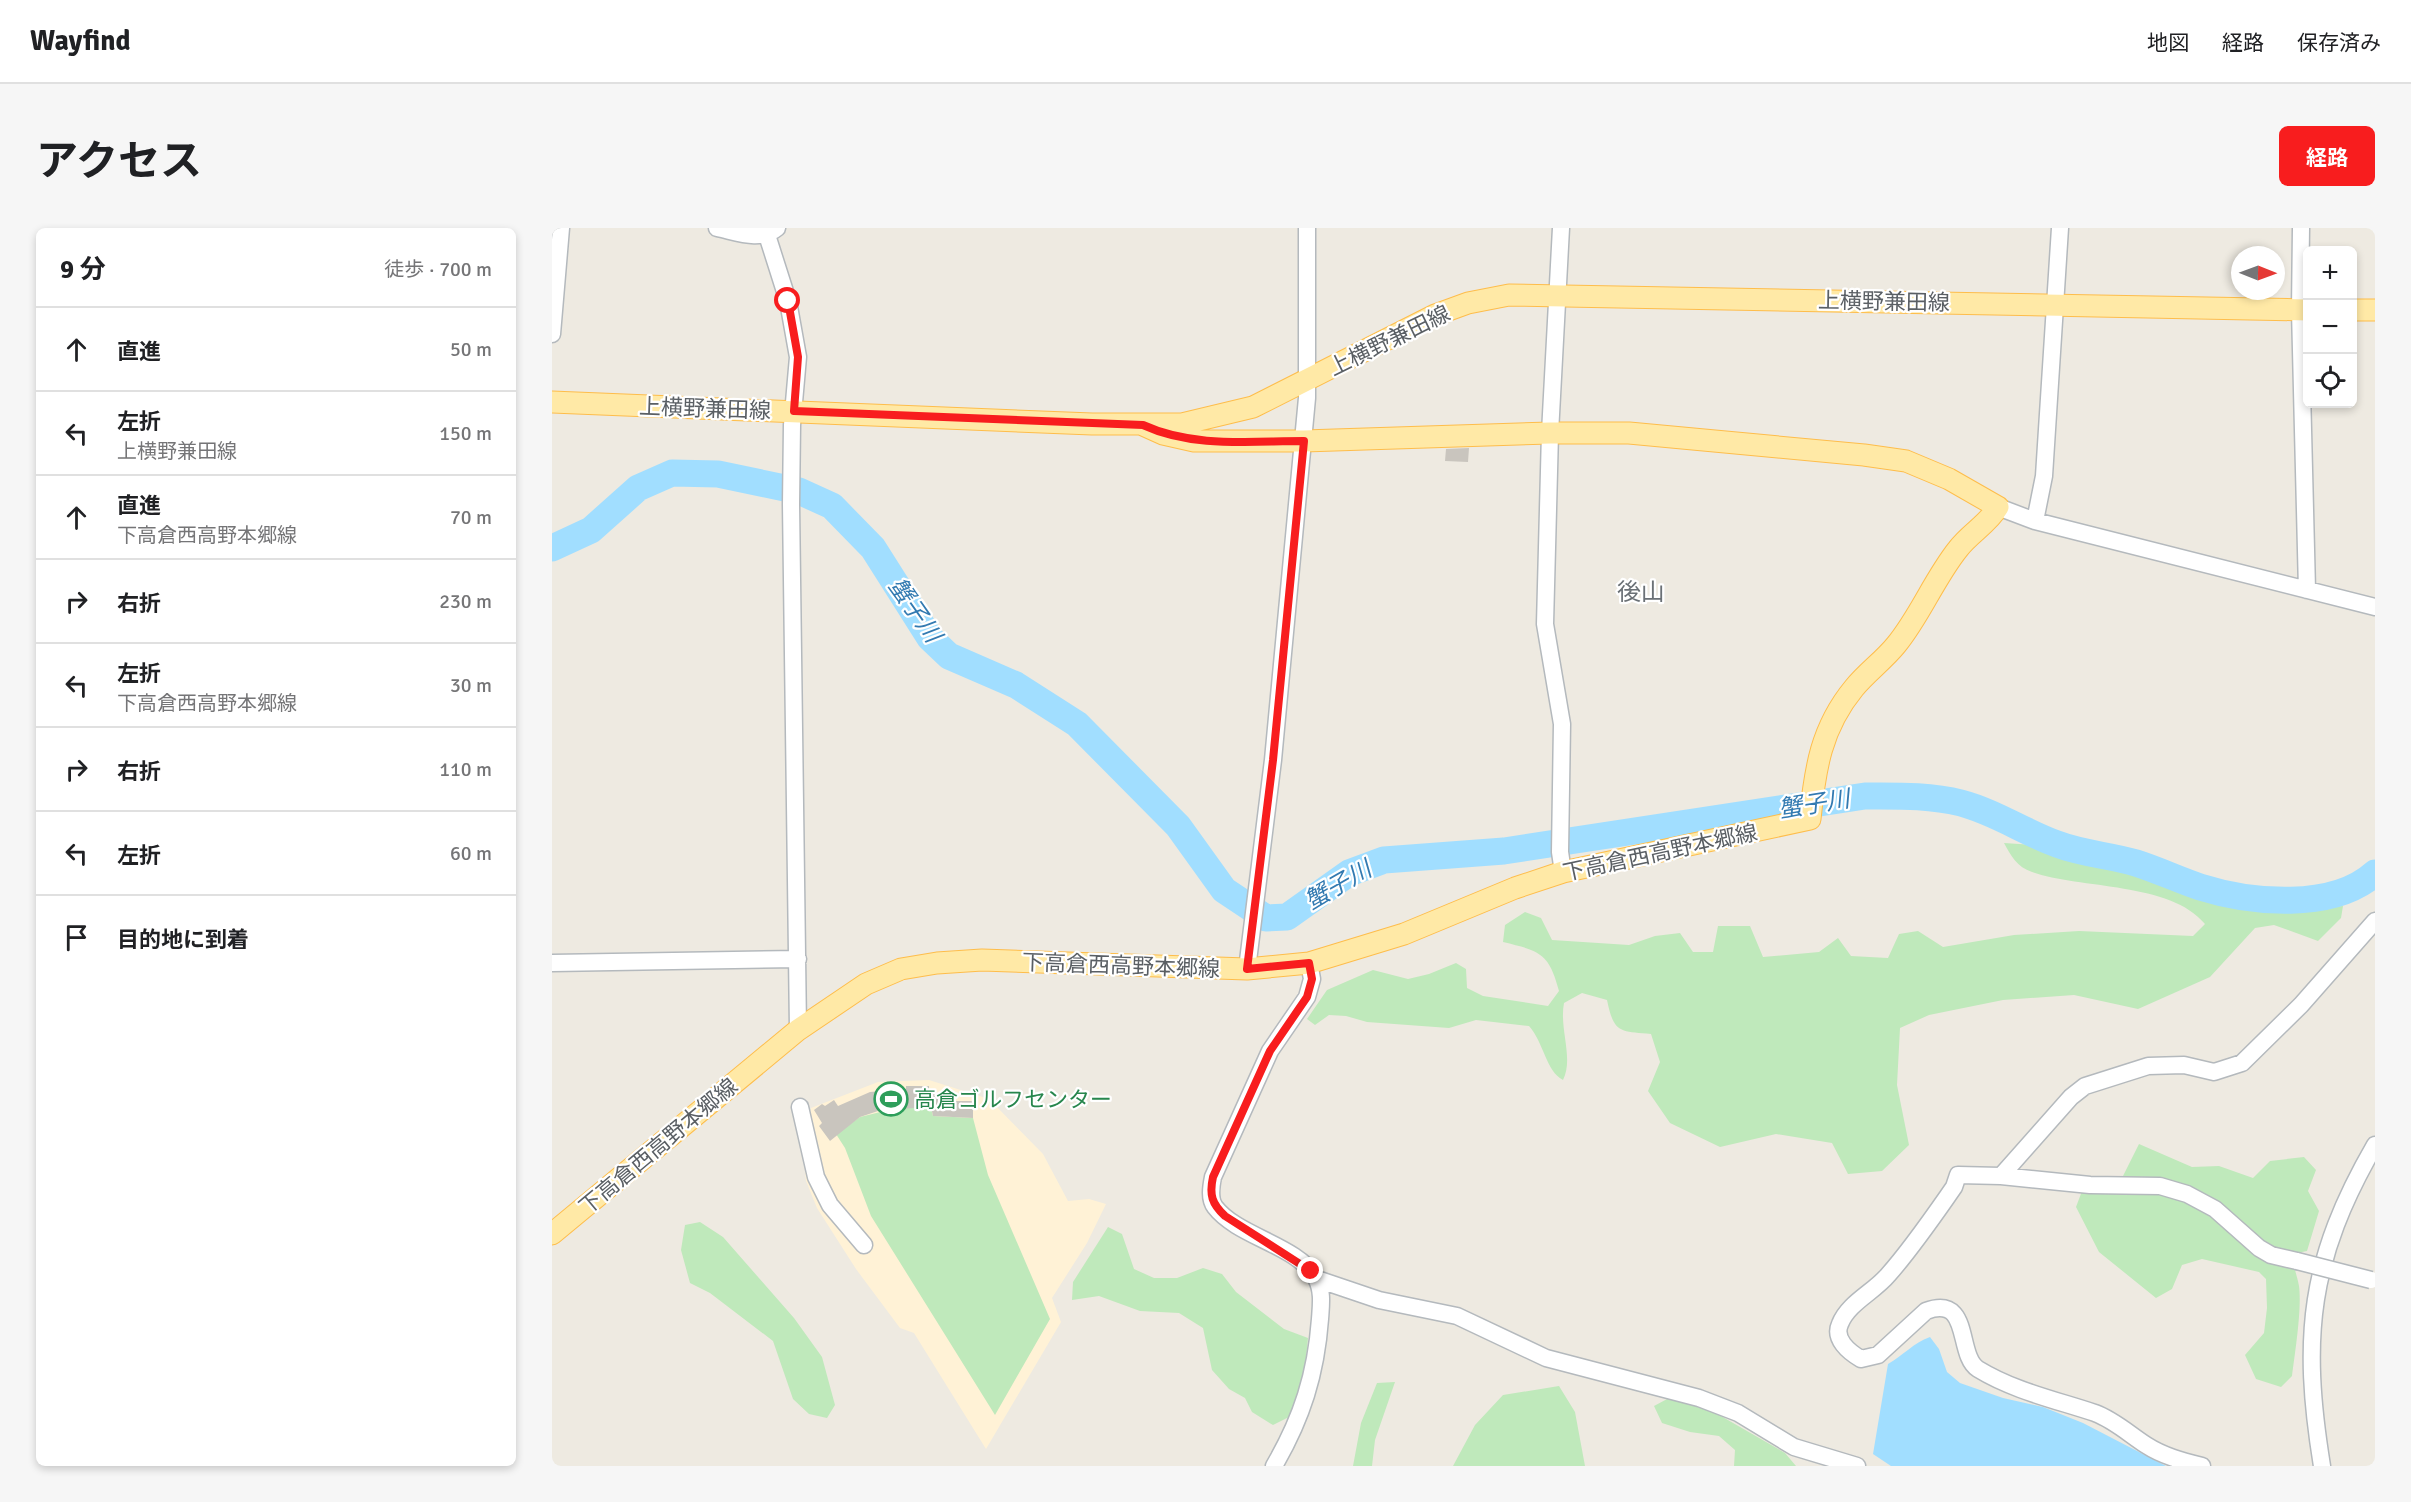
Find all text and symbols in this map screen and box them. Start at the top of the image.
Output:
text: Wayfind [30,24,131,58]
text: 地図 [2147,30,2189,56]
text: 経路 [2222,30,2264,56]
text: 保存済み [2297,30,2381,56]
button: 経路 [2279,126,2375,186]
text: アクセス [36,136,202,187]
north arrow [2231,246,2285,300]
map controls [2303,246,2357,408]
button: + [2303,246,2357,300]
text: 9 分 [60,254,106,286]
text: 徒歩 · 700 m [384,257,492,282]
route start [774,287,800,313]
street label: 上横野兼田線 [1818,287,1950,316]
street label: 上横野兼田線 [1324,299,1454,382]
button: − [2303,300,2357,354]
icon: ahead [60,333,93,366]
text: 50 m [450,337,492,362]
text: 直進 [117,338,161,365]
button: locate [2303,354,2357,408]
street label: 上横野兼田線 [639,393,771,424]
text: 左折 [117,408,161,435]
icon: left [60,417,93,450]
text: 150 m [439,421,492,446]
text: 上横野兼田線 [117,439,237,464]
text: 直進 [117,492,161,519]
icon: ahead [60,501,93,534]
text: 70 m [450,505,492,530]
text: 下高倉西高野本郷線 [117,523,297,548]
water label: 蟹子川 [882,572,950,651]
district label: 後山 [1617,577,1665,607]
icon: right [60,585,93,618]
text: 230 m [439,589,492,614]
text: 右折 [117,590,161,617]
text: 左折 [117,660,161,687]
icon: left [60,669,93,702]
text: 30 m [450,673,492,698]
text: 下高倉西高野本郷線 [117,691,297,716]
icon: right [60,753,93,786]
text: 110 m [439,757,492,782]
text: 右折 [117,758,161,785]
water label: 蟹子川 [1776,783,1855,824]
street label: 下高倉西高野本郷線 [1560,819,1760,886]
icon: left [60,837,93,870]
text: 60 m [450,841,492,866]
text: 左折 [117,842,161,869]
water label: 蟹子川 [1299,853,1379,916]
icon: arrive [60,921,93,954]
text: 目的地に到着 [117,926,249,953]
street label: 下高倉西高野本郷線 [1022,949,1220,982]
street label: 下高倉西高野本郷線 [574,1072,743,1220]
sports icon: 高倉ゴルフセンター [873,1081,909,1117]
place label: 高倉ゴルフセンター [914,1086,1112,1113]
route end [1297,1257,1323,1283]

